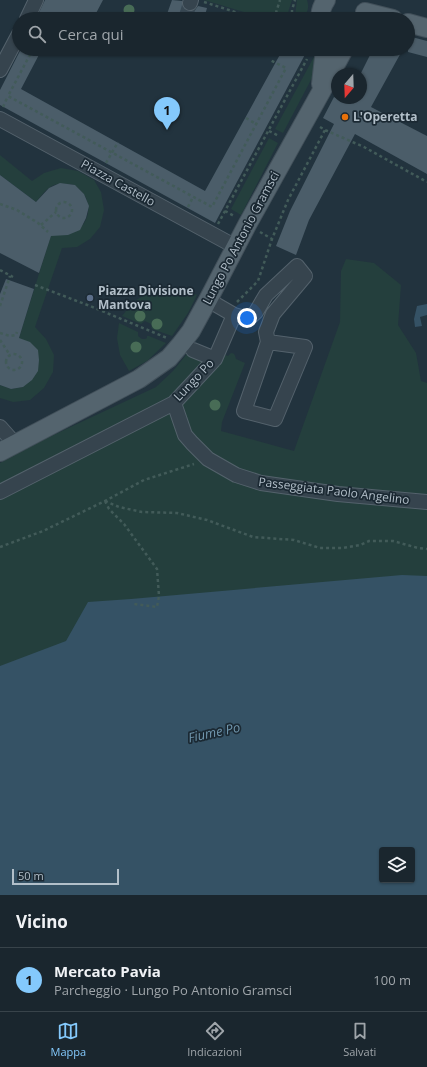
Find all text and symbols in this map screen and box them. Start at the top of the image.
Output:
search box [12,12,415,56]
icon: search [26,23,48,45]
text: Cerca qui [58,24,124,44]
north arrow [331,68,367,104]
pin: 1 [154,97,180,130]
place label: L'Operetta [353,108,417,125]
marker: L'Operetta [340,112,350,122]
street label: Piazza Castello [78,155,158,210]
street label: Lungo Po Antonio Gramsci [198,168,283,307]
place label: Piazza Divisione Mantova [98,282,194,313]
marker: Piazza Divisione Mantova [85,293,95,303]
your location [237,308,257,328]
street label: Lungo Po [170,355,218,405]
street label: Passeggiata Paolo Angelino [258,473,411,508]
water label: Fiume Po [186,718,242,746]
map controls [379,847,415,883]
button: layers [379,847,415,883]
scale bar [12,867,119,886]
text: 50 m [18,868,44,883]
text: Vicino [16,910,68,933]
text: Mercato Pavia [54,961,161,981]
text: 1 [25,971,33,989]
text: 100 m [373,971,411,989]
text: Parcheggio · Lungo Po Antonio Gramsci [54,981,292,999]
tab: Mappa [51,1020,86,1059]
tab: Indicazioni [187,1020,242,1059]
tab: Salvati [343,1020,376,1059]

